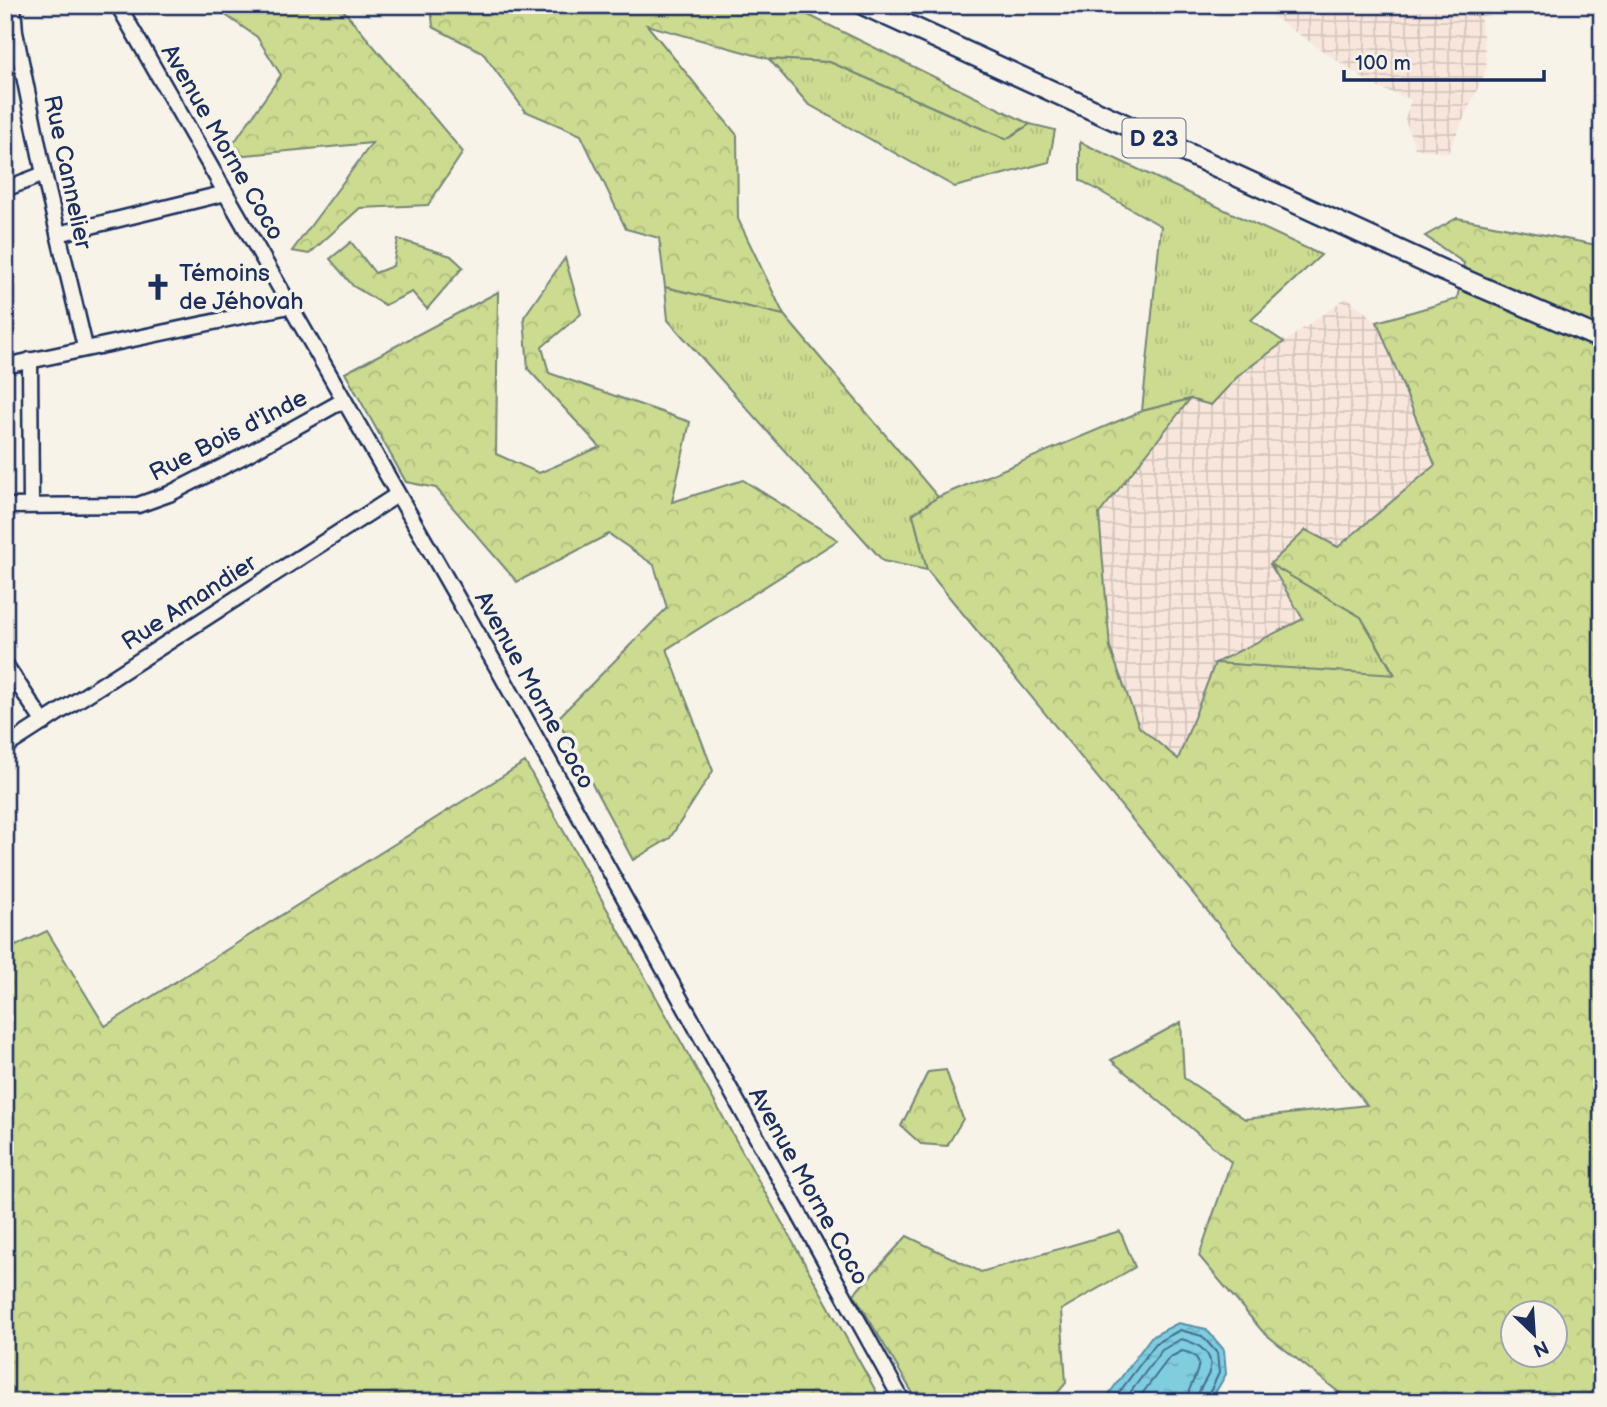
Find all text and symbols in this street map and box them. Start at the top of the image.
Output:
scale bar [1344,38,1544,82]
street label: Avenue Morne Coco [155,39,290,245]
text: 100 m [1355,51,1411,76]
street label: Rue Cannelier [37,92,98,252]
road number: D 23 [1122,119,1186,158]
place label: Témoins de Jéhovah [179,259,304,316]
church icon: Témoins de Jéhovah [143,272,173,302]
street label: Rue Bois d'Inde [144,383,312,488]
street label: Rue Amandier [116,548,262,657]
street label: Avenue Morne Coco [468,586,601,794]
street label: Avenue Morne Coco [742,1082,875,1290]
north arrow [1498,1298,1568,1368]
text: N [1529,1335,1552,1361]

